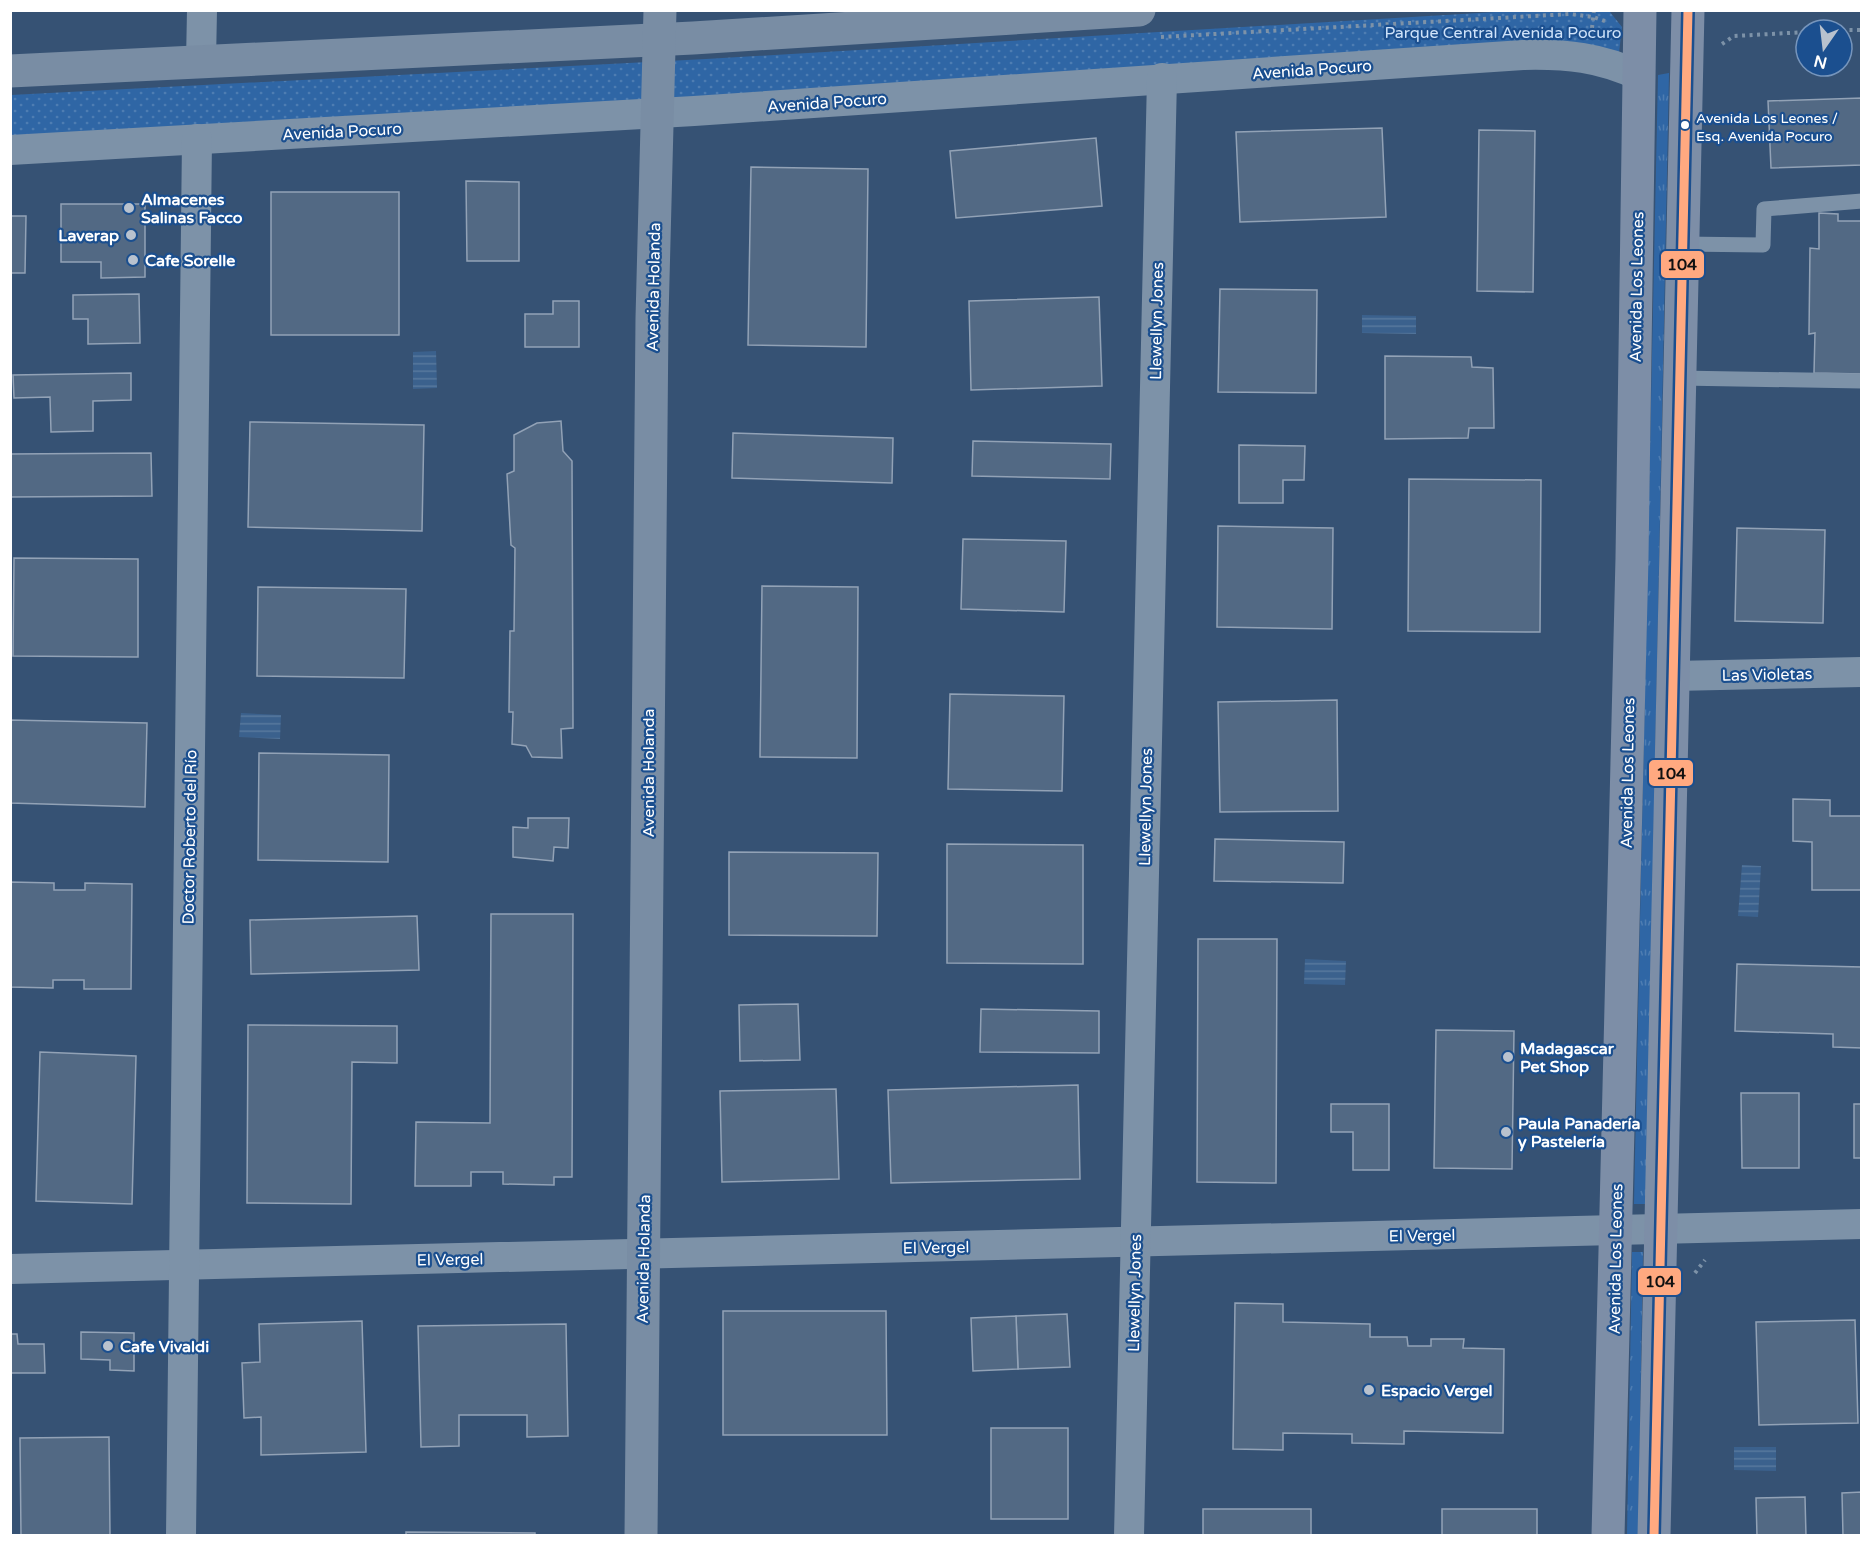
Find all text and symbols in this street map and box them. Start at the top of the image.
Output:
north arrow [1794,18,1854,78]
park label: Parque Central Avenida Pocuro [1384,23,1622,43]
text: N [1812,50,1829,73]
street label: Avenida Pocuro [1252,56,1373,84]
street label: Avenida Pocuro [767,89,888,117]
place label: Avenida Los Leones / Esq. Avenida Pocuro [1696,110,1838,145]
street label: Avenida Pocuro [282,119,402,145]
marker: Avenida Los Leones / Esq. Avenida Pocuro [1679,119,1691,131]
place label: Almacenes Salinas Facco [141,190,243,228]
marker: Almacenes Salinas Facco [122,201,136,215]
street label: Avenida Los Leones [1626,211,1648,363]
street label: Avenida Holanda [643,222,665,352]
place label: Laverap [58,226,119,246]
marker: Laverap [124,228,138,242]
line badge: 104 [1660,250,1705,279]
place label: Cafe Sorelle [145,251,235,271]
marker: Cafe Sorelle [126,253,140,267]
text: 104 [1667,255,1697,275]
street label: Llewellyn Jones [1146,262,1168,380]
street label: Las Violetas [1722,664,1812,686]
street label: Avenida Los Leones [1617,697,1639,849]
street label: Avenida Holanda [639,708,659,838]
street label: Llewellyn Jones [1135,748,1157,866]
street label: Doctor Roberto del Río [178,750,202,925]
line badge: 104 [1648,759,1694,787]
text: 104 [1656,764,1686,784]
place label: Madagascar Pet Shop [1520,1039,1615,1077]
marker: Madagascar Pet Shop [1501,1050,1515,1064]
place label: Paula Panadería y Pastelería [1518,1114,1640,1152]
marker: Paula Panadería y Pastelería [1499,1125,1513,1139]
street label: Avenida Los Leones [1605,1183,1627,1335]
street label: Avenida Holanda [633,1194,655,1324]
street label: El Vergel [1389,1225,1456,1247]
street label: Llewellyn Jones [1124,1234,1146,1352]
street label: El Vergel [903,1237,970,1259]
street label: El Vergel [417,1249,484,1271]
line badge: 104 [1637,1267,1682,1296]
text: 104 [1645,1272,1675,1292]
place label: Cafe Vivaldi [120,1337,209,1357]
marker: Cafe Vivaldi [101,1339,115,1353]
place label: Espacio Vergel [1381,1381,1493,1401]
marker: Espacio Vergel [1362,1383,1376,1397]

